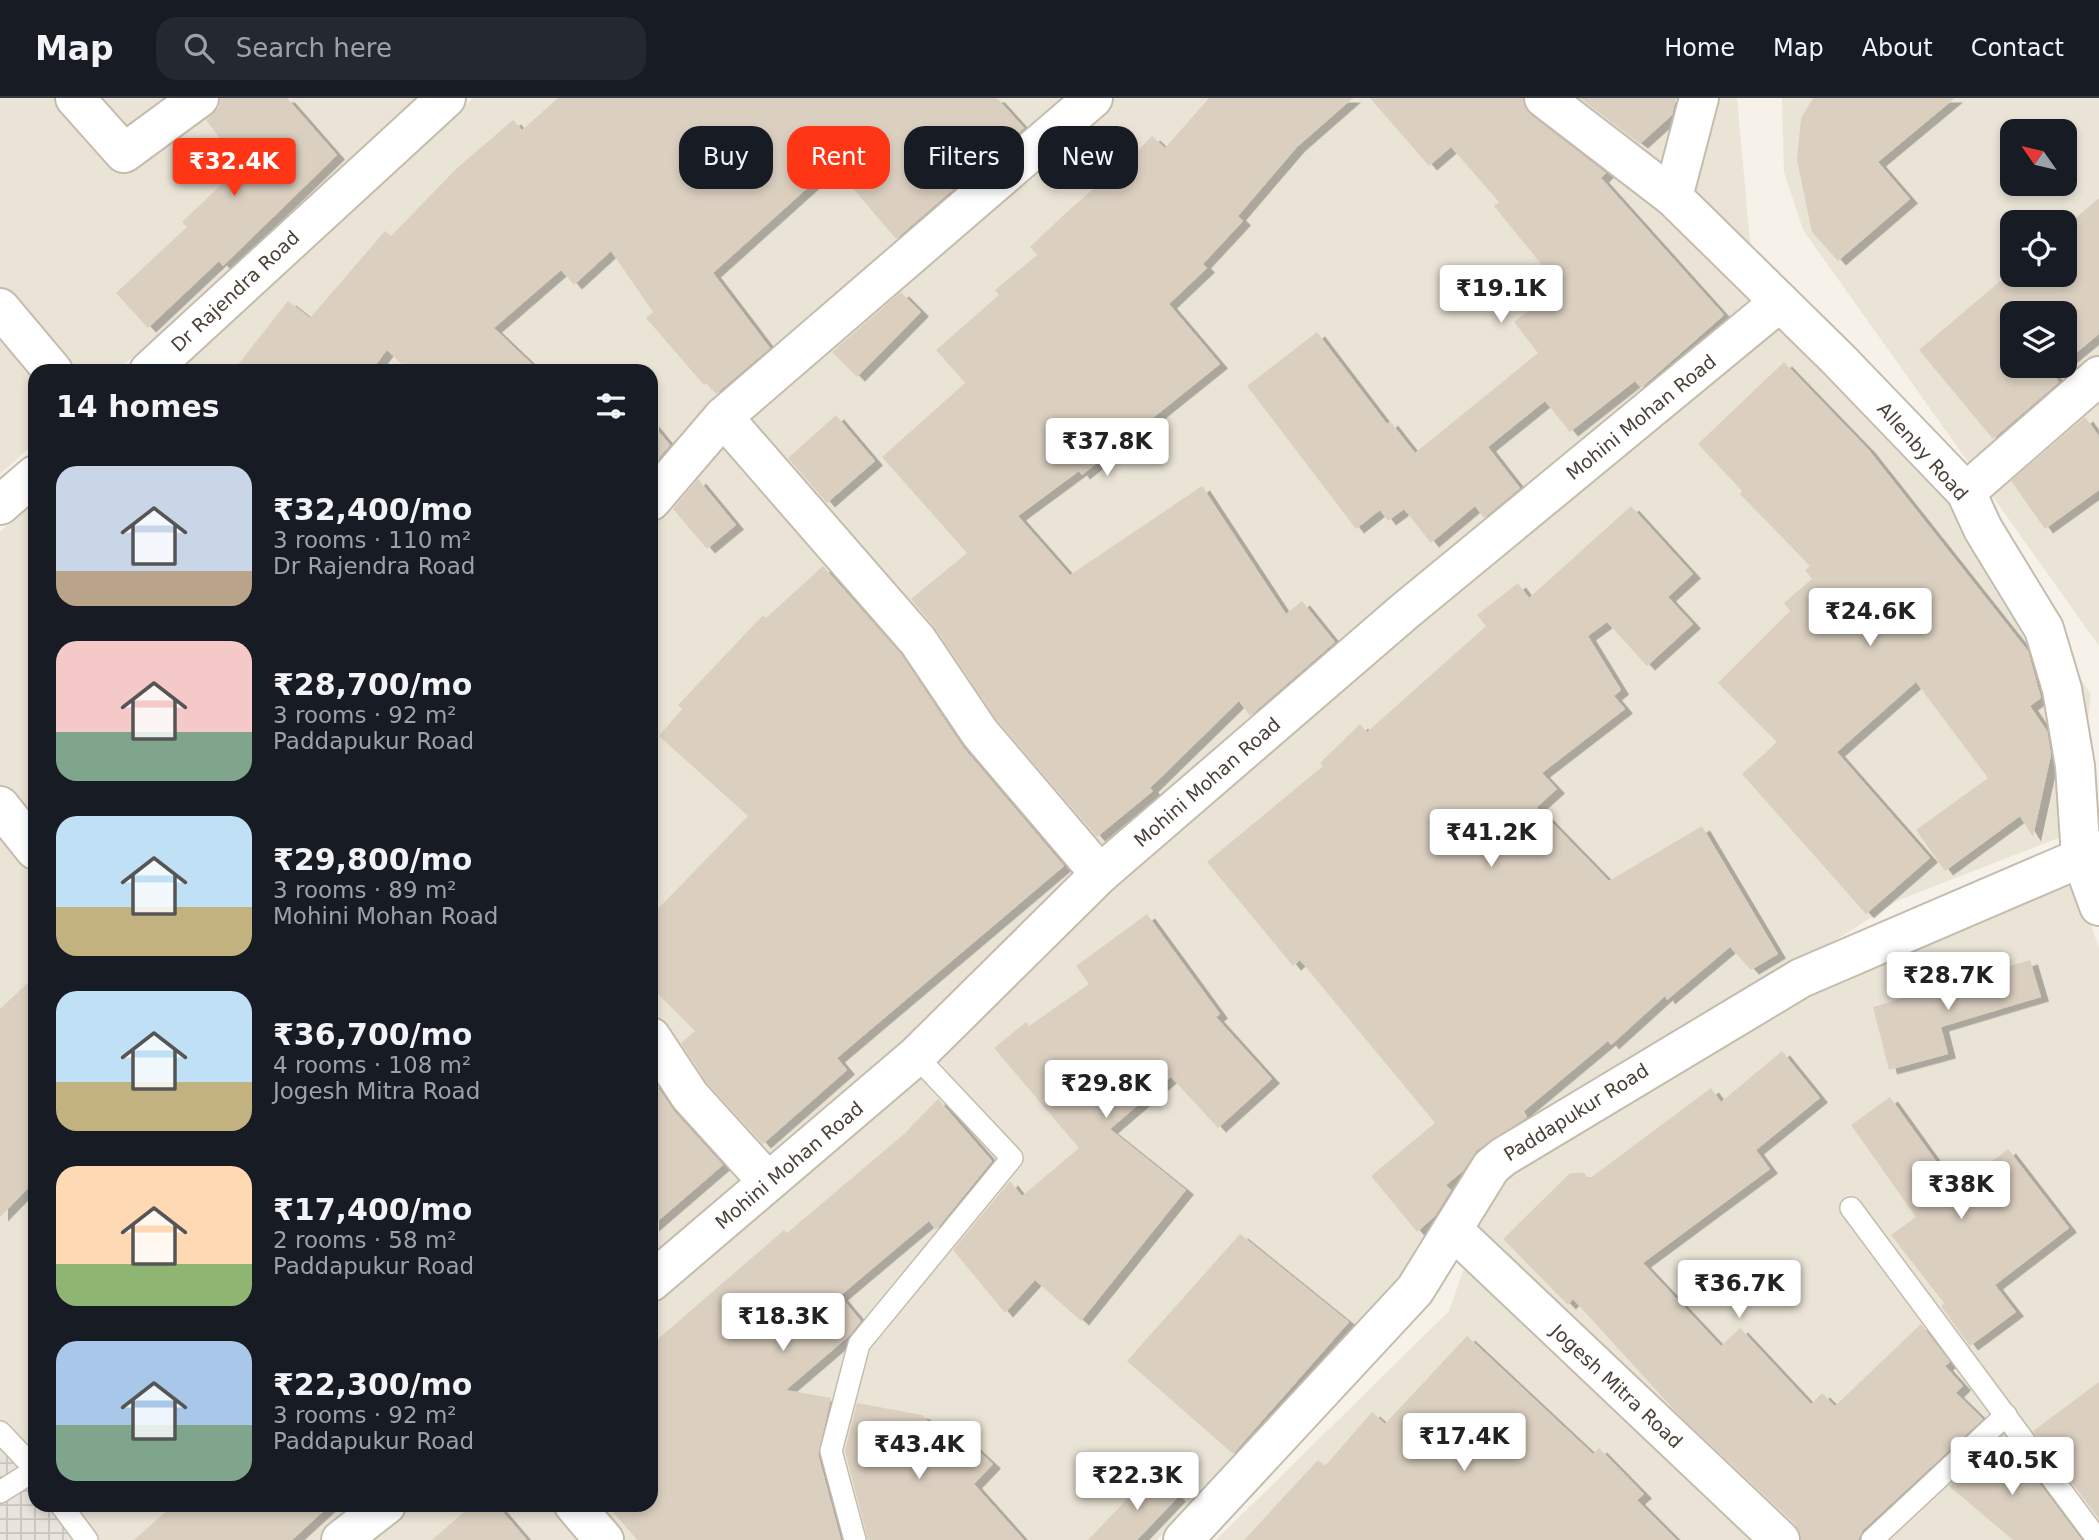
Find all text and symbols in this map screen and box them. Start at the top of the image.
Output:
search box [156,17,646,80]
text: Map [35,29,114,68]
icon: search [180,29,218,67]
text: Search here [236,33,392,63]
text: Home [1664,34,1735,62]
text: Map [1773,34,1824,62]
text: About [1862,34,1933,62]
text: Contact [1971,34,2064,62]
north arrow [2000,119,2077,196]
map controls [2000,119,2077,378]
chip: Buy [679,126,773,189]
chip: Rent [787,126,890,189]
chip: Filters [904,126,1024,189]
chip: New [1038,126,1138,189]
pin: ₹32.4K [177,139,291,198]
text: ₹32.4K [189,148,279,174]
button: locate [2000,210,2077,287]
street label: Dr Rajendra Road [166,226,304,356]
pin: ₹19.1K [1444,266,1558,325]
text: ₹19.1K [1456,275,1546,301]
button: layers [2000,301,2077,378]
street label: Mohini Mohan Road [1562,350,1720,484]
icon: filters [592,387,630,425]
text: 14 homes [56,389,220,424]
street label: Allenby Road [1873,397,1973,505]
pin: ₹37.8K [1050,418,1164,478]
text: ₹37.8K [1062,428,1152,454]
text: ₹32,400/mo [273,492,472,527]
icon: home [112,494,196,578]
text: 3 rooms · 110 m² [273,527,471,553]
text: Dr Rajendra Road [273,553,475,579]
pin: ₹24.6K [1813,588,1927,648]
text: ₹24.6K [1825,598,1915,624]
text: ₹28,700/mo [273,667,472,702]
icon: home [112,669,196,753]
text: 3 rooms · 92 m² [273,702,457,728]
street label: Mohini Mohan Road [1130,713,1284,851]
text: Paddapukur Road [273,728,474,754]
pin: ₹41.2K [1434,810,1548,869]
text: ₹41.2K [1446,819,1536,845]
text: ₹29,800/mo [273,842,472,877]
icon: home [112,844,196,928]
text: 3 rooms · 89 m² [273,877,457,903]
text: Mohini Mohan Road [273,903,498,929]
pin: ₹28.7K [1891,953,2005,1012]
text: ₹28.7K [1903,962,1993,988]
text: ₹36,700/mo [273,1017,472,1052]
icon: home [112,1019,196,1103]
text: 4 rooms · 108 m² [273,1052,471,1078]
street label: Paddapukur Road [1500,1059,1652,1165]
pin: ₹29.8K [1049,1060,1163,1120]
text: ₹29.8K [1061,1070,1151,1096]
text: Jogesh Mitra Road [273,1078,480,1104]
street label: Mohini Mohan Road [711,1097,867,1233]
pin: ₹38K [1920,1162,2002,1221]
text: ₹38K [1928,1171,1994,1197]
text: ₹17,400/mo [273,1192,472,1227]
icon: home [112,1194,196,1278]
text: 2 rooms · 58 m² [273,1227,457,1253]
text: Paddapukur Road [273,1253,474,1279]
pin: ₹36.7K [1682,1260,1796,1320]
text: ₹36.7K [1694,1270,1784,1296]
pin: ₹18.3K [726,1294,840,1353]
text: ₹18.3K [738,1303,828,1329]
street label: Jogesh Mitra Road [1546,1319,1687,1452]
text: ₹22,300/mo [273,1367,472,1402]
icon: home [112,1369,196,1453]
text: 3 rooms · 92 m² [273,1402,457,1428]
pin: ₹17.4K [1407,1414,1521,1473]
pin: ₹43.4K [862,1422,976,1481]
text: ₹17.4K [1419,1423,1509,1449]
text: Paddapukur Road [273,1428,474,1454]
text: ₹43.4K [874,1431,964,1457]
pin: ₹40.5K [1955,1438,2069,1497]
text: ₹40.5K [1967,1447,2057,1473]
pin: ₹22.3K [1080,1452,1194,1512]
text: ₹22.3K [1092,1462,1182,1488]

